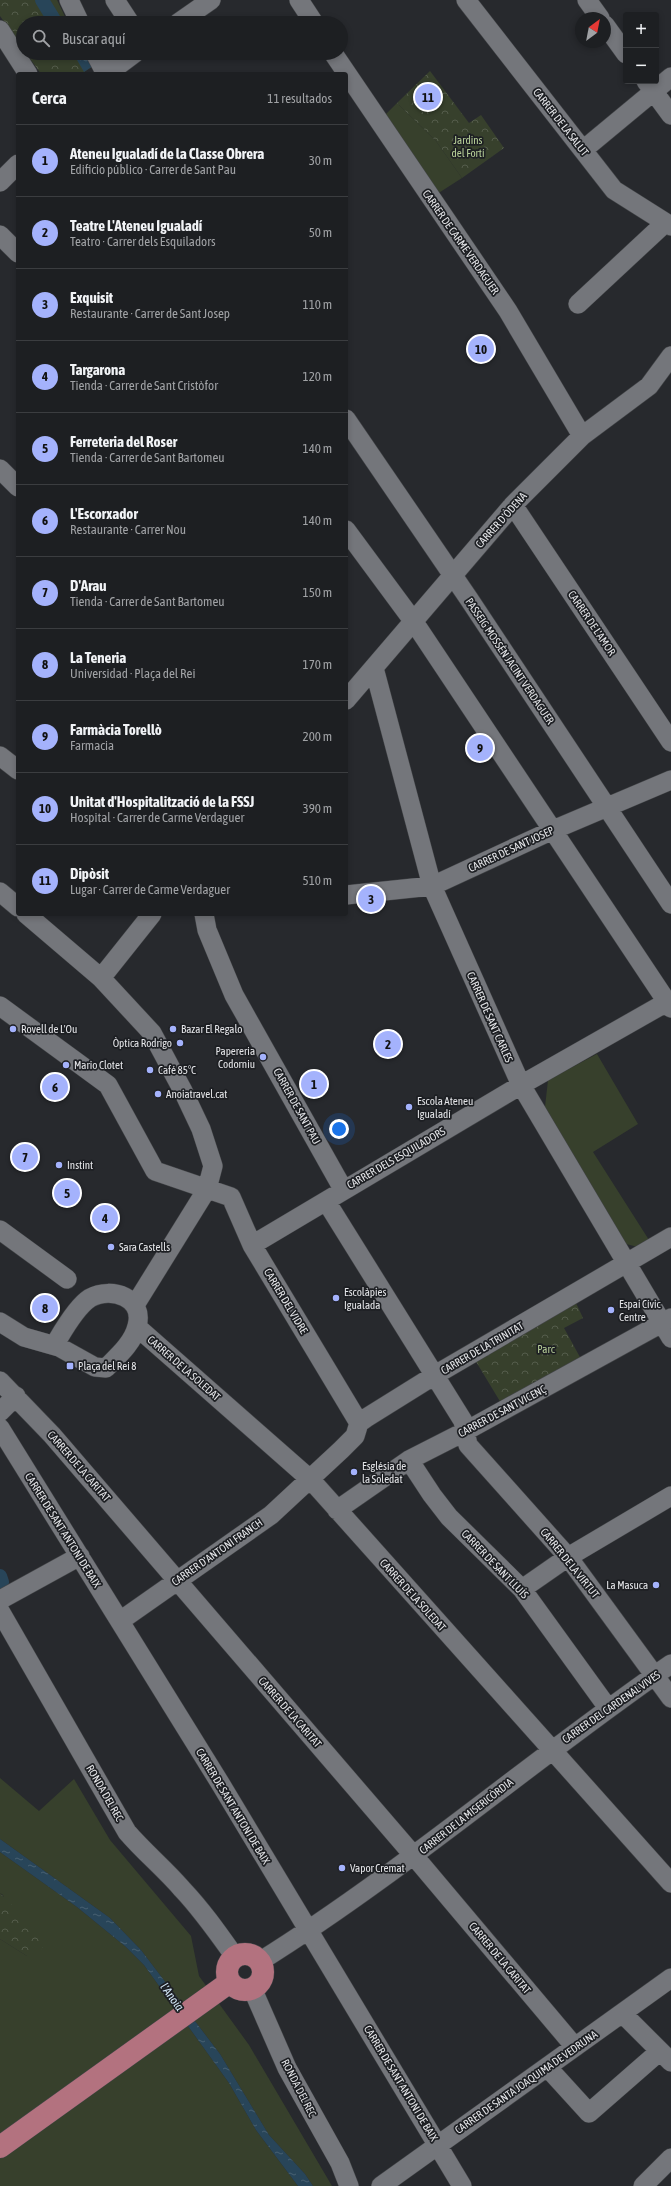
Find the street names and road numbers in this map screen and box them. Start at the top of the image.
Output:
street label: CARRER DE LA SALUT [531,86,591,158]
street label: CARRER DE CARME VERDAGUER [420,188,502,297]
street label: CARRER D'ÒDENA [473,489,529,550]
street label: CARRER DE L'AMOR [566,588,618,658]
street label: PASSEIG MOSSÈN JACINT VERDAGUER [463,596,557,727]
street label: CARRER DE SANT JOSEP [466,824,556,874]
street label: CARRER DE SANT CARLES [465,970,515,1064]
street label: CARRER DE SANT PAU [271,1066,323,1146]
street label: CARRER DELS ESQUILADORS [345,1125,448,1191]
street label: CARRER DEL VIDRE [262,1266,310,1336]
street label: CARRER DE LA TRINITAT [439,1319,525,1376]
street label: CARRER DE LA SOLEDAT [145,1333,223,1403]
street label: CARRER DE SANT VICENÇ [456,1383,548,1439]
street label: CARRER DE LA CARITAT [45,1428,113,1504]
street label: CARRER DE SANT ANTONI DE BAIX [23,1471,103,1589]
street label: CARRER D'ANTONI FRANCH [169,1516,265,1588]
street label: CARRER DE LA VIRTUT [538,1526,602,1600]
street label: CARRER DE SANT LLUÍS [459,1527,531,1601]
street label: CARRER DE LA SOLEDAT [378,1557,449,1633]
street label: CARRER DEL CARDENAL VIVES [560,1668,663,1745]
street label: CARRER DE LA CARITAT [256,1674,324,1750]
street label: CARRER DE SANT ANTONI DE BAIX [194,1746,272,1866]
street label: RONDA DEL REC [84,1763,126,1823]
street label: CARRER DE LA MISERICÒRDIA [417,1775,516,1856]
street label: CARRER DE LA CARITAT [467,1920,533,1996]
street label: CARRER DE SANT ANTONI DE BAIX [362,2023,440,2143]
street label: CARRER DE SANTA JOAQUIMA DE VEDRUNA [453,2028,600,2136]
street label: RONDA DEL REC [279,2057,319,2119]

